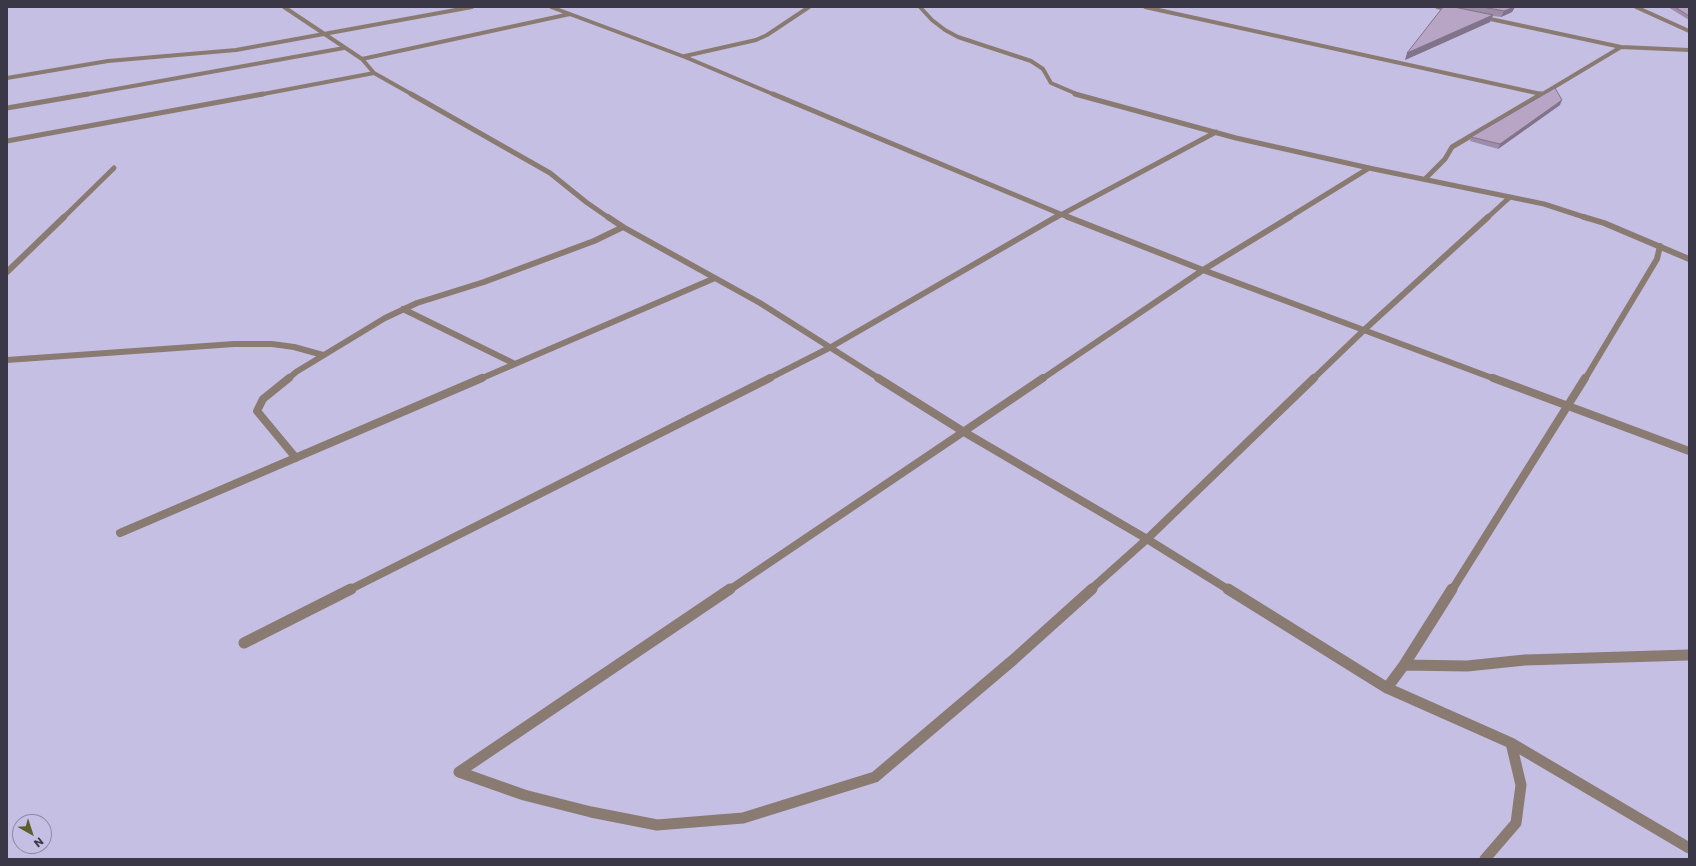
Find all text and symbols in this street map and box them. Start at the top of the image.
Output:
north arrow [12,814,52,854]
text: N [31,834,47,851]

